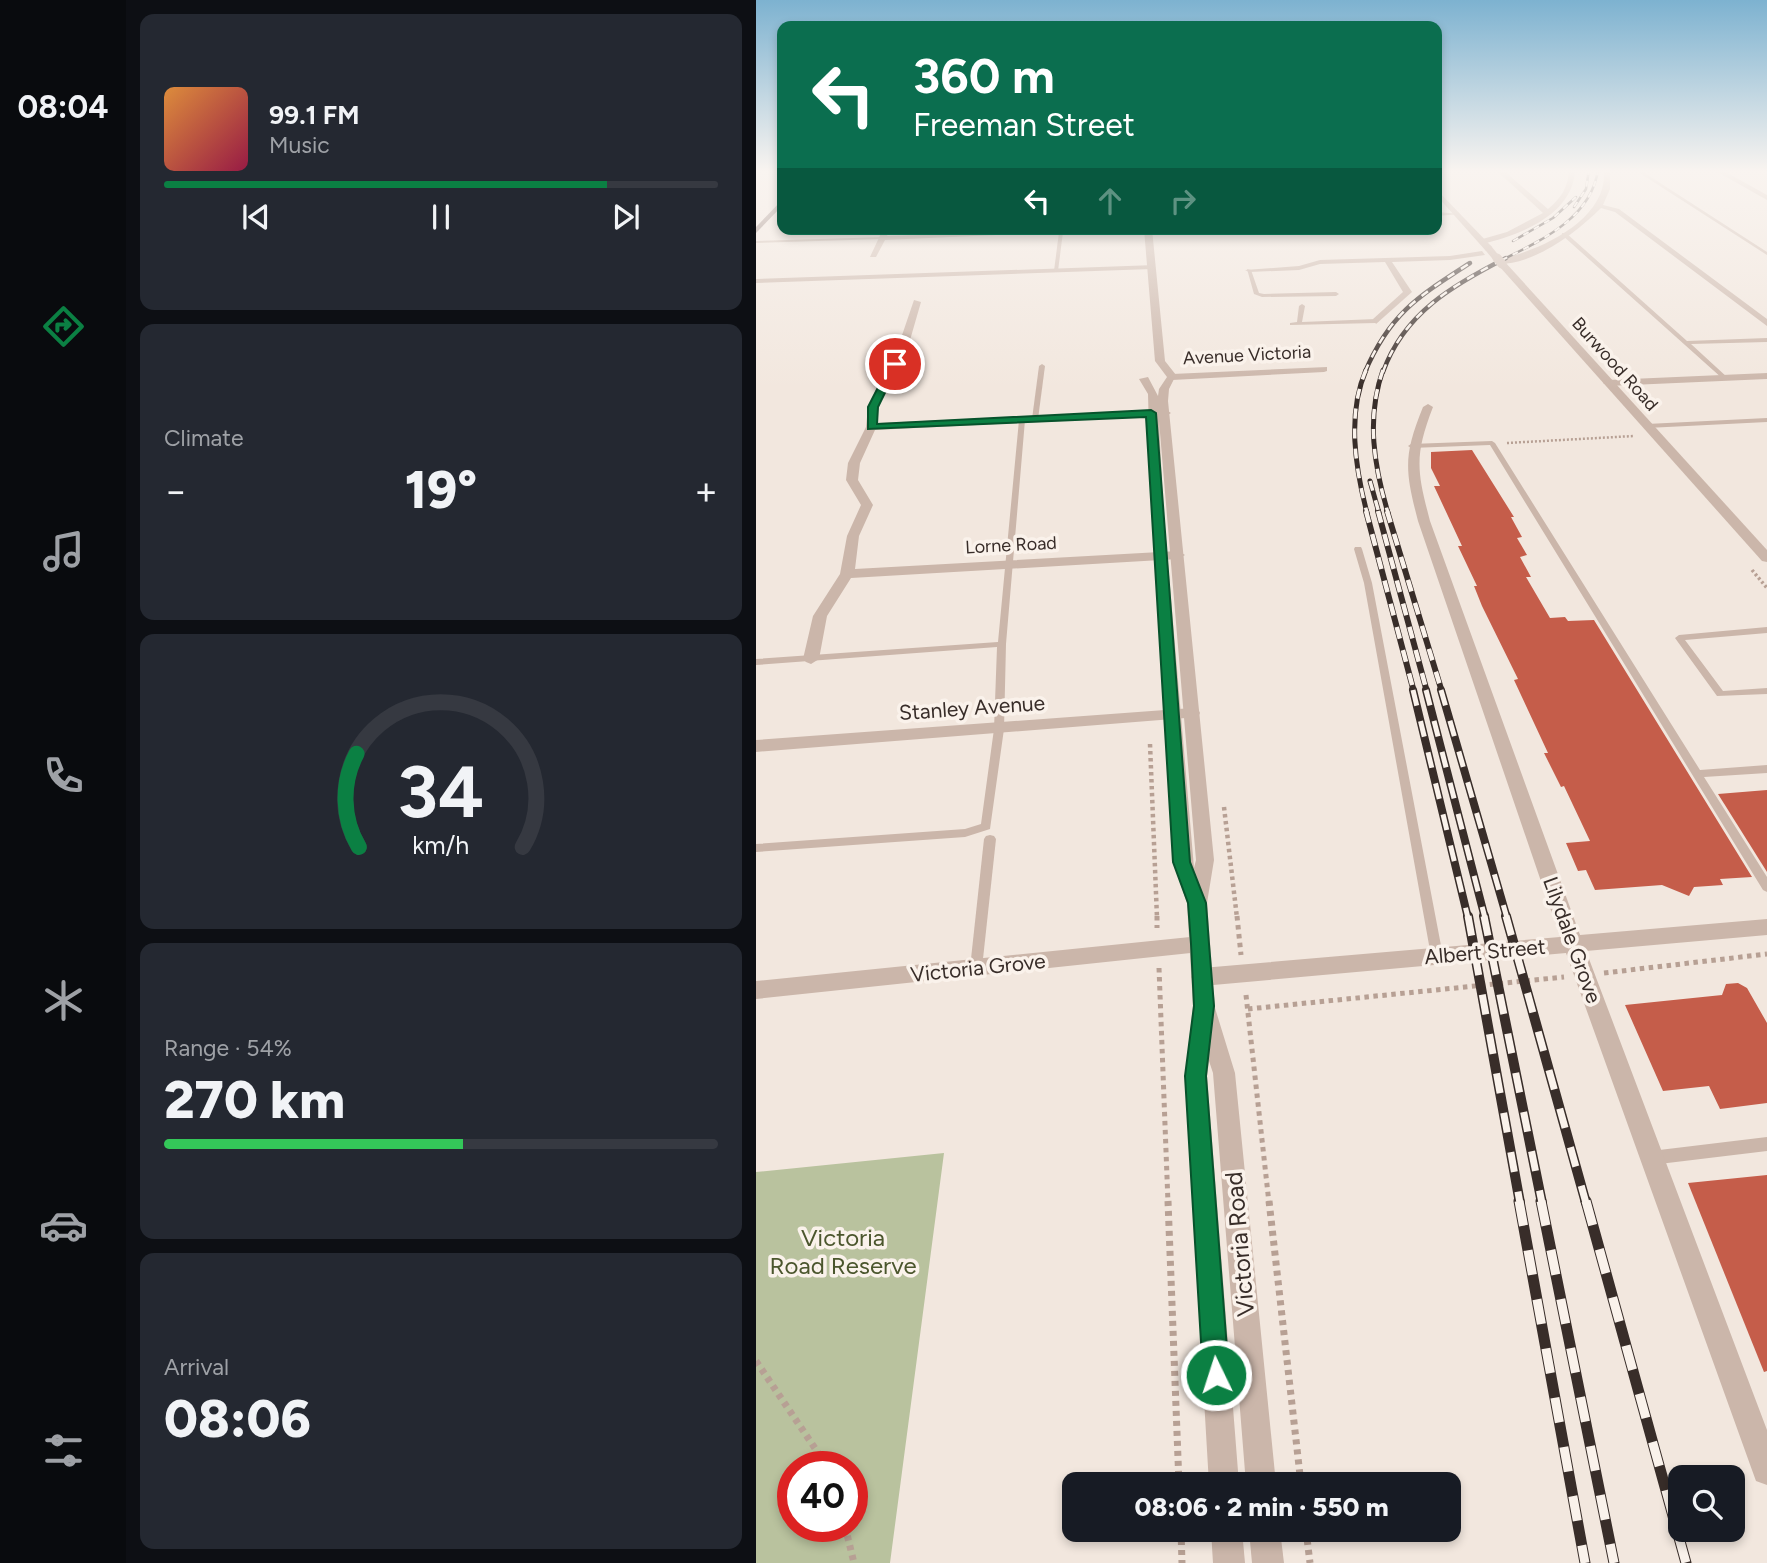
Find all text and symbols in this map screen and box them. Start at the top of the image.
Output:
text: 360 m [913,46,1055,105]
icon: left [798,49,889,140]
text: 08:04 [18,88,108,126]
text: 99.1 FM [269,99,359,131]
text: Freeman Street [913,106,1135,144]
text: Music [269,131,330,159]
icon: left [1018,182,1056,220]
icon: ahead [1091,182,1129,220]
icon: right [1164,182,1202,220]
icon: previous [237,198,275,236]
icon: pause [422,198,460,236]
icon: next [607,198,645,236]
icon: directions [39,302,88,351]
street label: Burwood Road [1567,313,1663,415]
pin [865,334,925,394]
street label: Avenue Victoria [1182,341,1312,369]
icon: arrive [876,345,914,383]
text: Climate [164,424,243,452]
text: 19° [405,459,477,521]
text: − [164,468,188,514]
text: + [694,468,718,514]
icon: music [39,527,88,576]
street label: Lorne Road [965,532,1057,558]
street label: Stanley Avenue [898,690,1046,725]
text: 34 [398,749,484,836]
icon: phone [39,751,88,800]
text: km/h [412,830,470,860]
street label: Lilydale Grove [1538,873,1607,1006]
street label: Albert Street [1423,934,1547,969]
street label: Victoria Grove [909,948,1047,987]
icon: climate [39,976,88,1025]
text: Range · 54% [164,1034,292,1062]
text: 270 km [164,1069,345,1131]
street label: Victoria Road [1219,1170,1260,1318]
icon: car [39,1201,88,1250]
park label: Victoria Road Reserve [769,1223,917,1280]
position arrow [1179,1338,1253,1412]
text: Arrival [164,1353,229,1381]
text: 08:06 [164,1388,311,1450]
icon: filters [39,1426,88,1475]
speed limit sign: 40 [777,1451,868,1542]
map controls [1668,1465,1745,1542]
button: search [1668,1465,1745,1542]
text: 08:06 · 2 min · 550 m [1134,1491,1389,1523]

